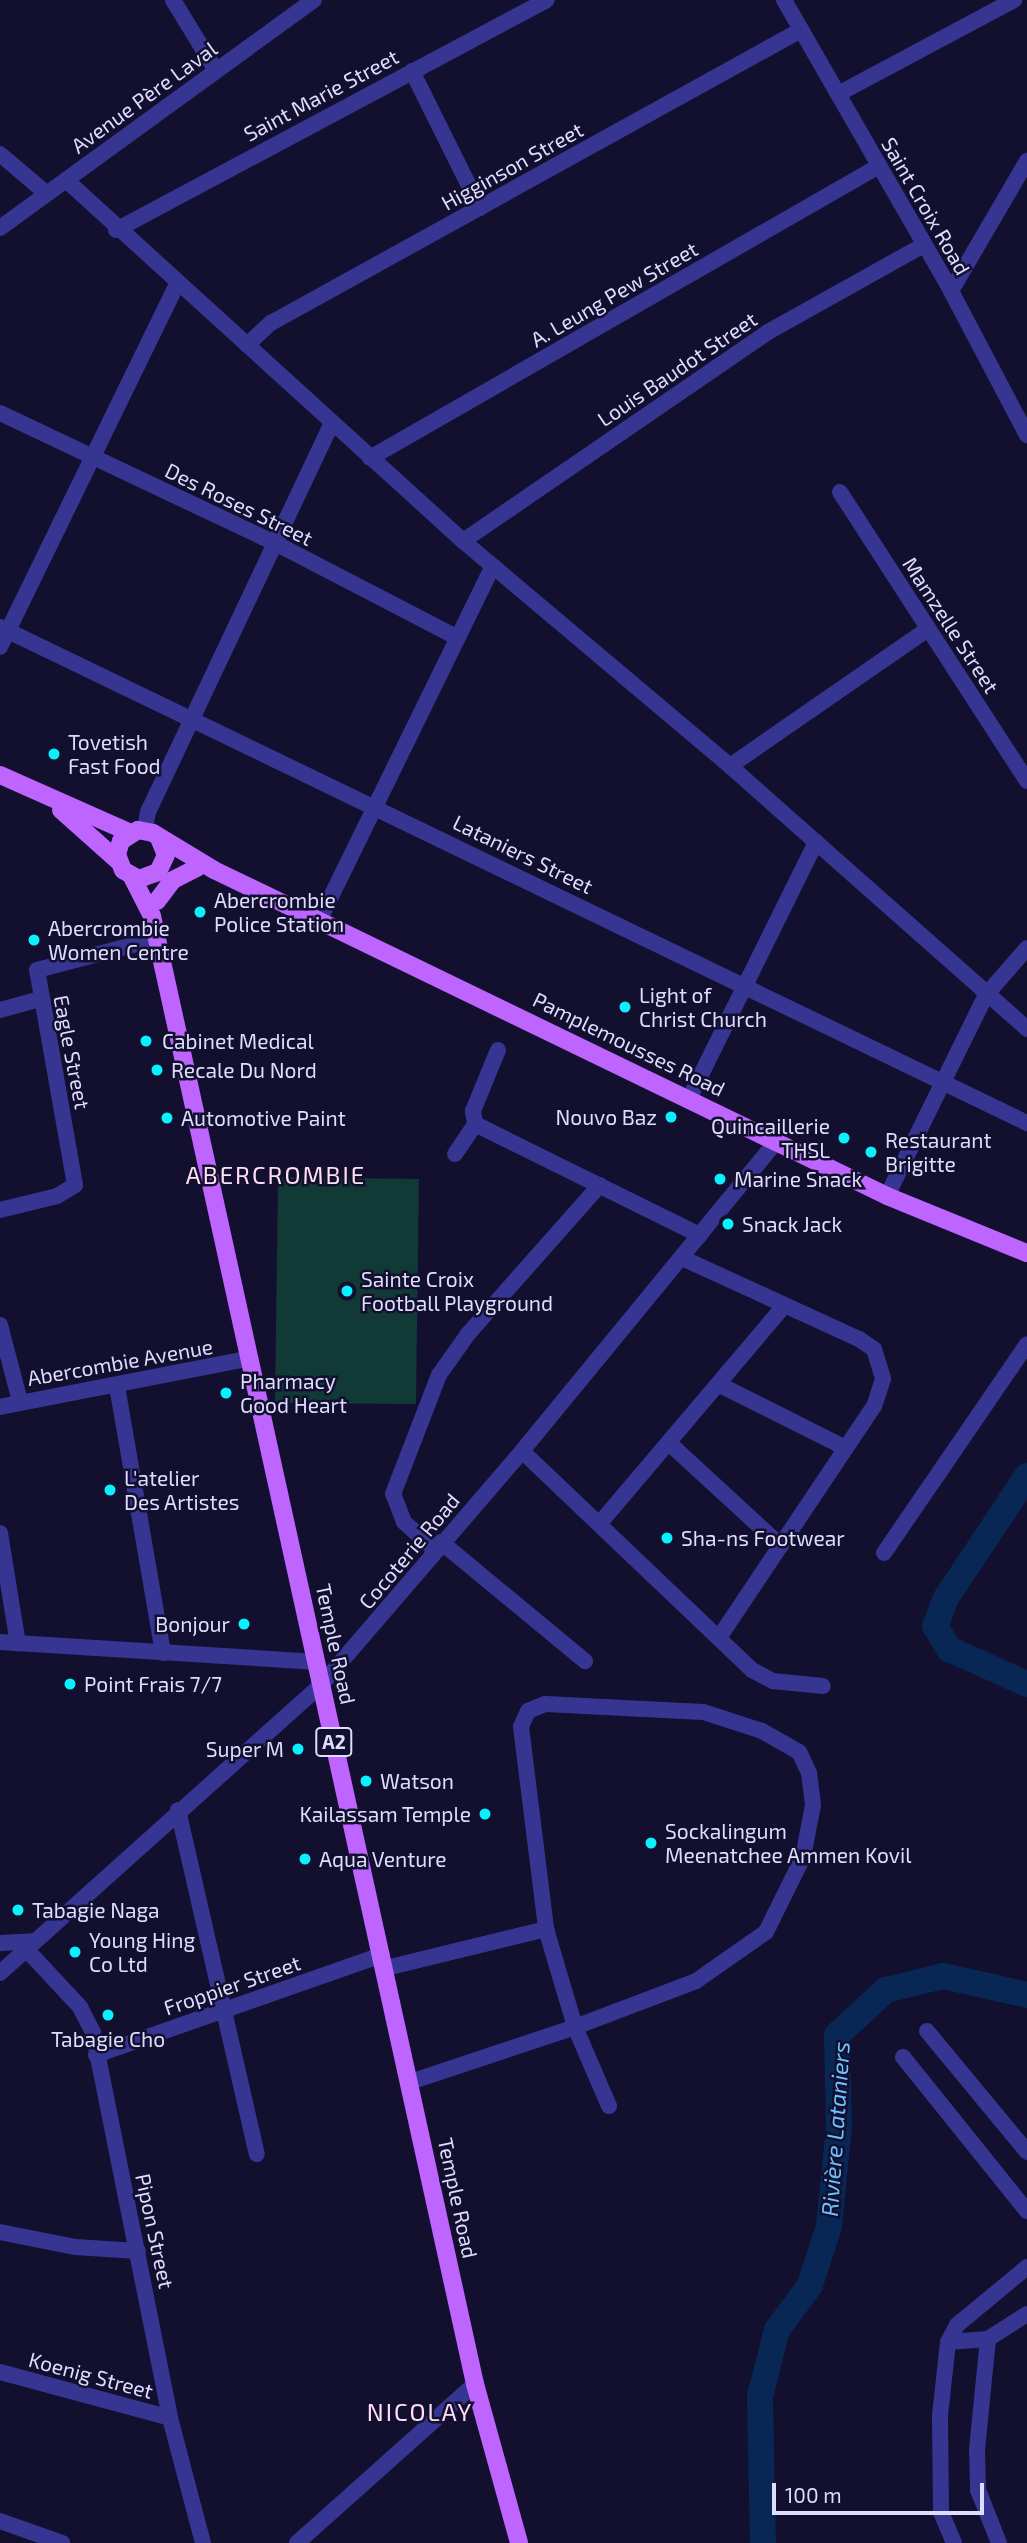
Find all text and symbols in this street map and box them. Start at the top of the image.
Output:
street label: Avenue Père Laval [66,36,222,158]
street label: Saint Marie Street [239,44,403,146]
street label: Higginson Street [437,117,587,215]
street label: Saint Croix Road [876,133,976,279]
street label: A. Leung Pew Street [526,236,702,352]
street label: Louis Baudot Street [593,306,761,432]
street label: Des Roses Street [161,457,317,551]
street label: Mamzelle Street [898,552,1004,698]
place label: Tovetish Fast Food [68,729,161,779]
marker: Tovetish Fast Food [46,746,62,762]
street label: Lataniers Street [449,809,597,899]
place label: Abercrombie Police Station [214,887,344,937]
marker: Abercrombie Police Station [192,904,208,920]
place label: Abercrombie Women Centre [48,915,189,965]
marker: Abercrombie Women Centre [26,932,42,948]
place label: Light of Christ Church [639,982,767,1032]
street label: Pamplemousses Road [529,987,729,1101]
street label: Eagle Street [49,993,95,1111]
marker: Light of Christ Church [617,999,633,1015]
place label: Cabinet Medical [162,1028,314,1054]
marker: Cabinet Medical [136,1031,156,1051]
place label: Recale Du Nord [171,1057,317,1083]
marker: Recale Du Nord [149,1062,165,1078]
place label: Nouvo Baz [555,1104,657,1130]
place label: Automotive Paint [181,1105,346,1131]
marker: Nouvo Baz [663,1109,679,1125]
marker: Automotive Paint [159,1110,175,1126]
place label: Quincaillerie THSL [711,1113,830,1163]
place label: Restaurant Brigitte [885,1127,991,1177]
marker: Quincaillerie THSL [836,1130,852,1146]
marker: Restaurant Brigitte [863,1144,879,1160]
district label: ABERCROMBIE [187,1161,365,1189]
place label: Marine Snack [734,1166,862,1192]
marker: Marine Snack [712,1171,728,1187]
place label: Snack Jack [742,1211,843,1237]
marker: Snack Jack [720,1216,736,1232]
place label: Sainte Croix Football Playground [361,1266,554,1316]
marker: Sainte Croix Football Playground [339,1283,355,1299]
street label: Abercombie Avenue [25,1333,215,1391]
place label: Pharmacy Good Heart [240,1368,347,1418]
marker: Pharmacy Good Heart [218,1385,234,1401]
place label: L'atelier Des Artistes [124,1465,240,1515]
marker: L'atelier Des Artistes [102,1482,118,1498]
street label: Cocoterie Road [353,1488,465,1614]
place label: Sha-ns Footwear [681,1525,845,1551]
marker: Sha-ns Footwear [659,1530,675,1546]
street label: Temple Road [311,1582,361,1706]
place label: Bonjour [155,1611,230,1637]
marker: Bonjour [236,1616,252,1632]
place label: Point Frais 7/7 [84,1671,222,1697]
marker: Point Frais 7/7 [62,1676,78,1692]
road number: A2 [315,1726,353,1758]
place label: Super M [205,1736,284,1762]
marker: Super M [290,1741,306,1757]
place label: Watson [380,1768,454,1794]
marker: Watson [358,1773,374,1789]
place label: Kailassam Temple [299,1801,471,1827]
marker: Kailassam Temple [477,1806,493,1822]
place label: Sockalingum Meenatchee Ammen Kovil [665,1818,912,1868]
marker: Sockalingum Meenatchee Ammen Kovil [643,1835,659,1851]
place label: Aqua Venture [319,1846,447,1872]
marker: Aqua Venture [297,1851,313,1867]
place label: Tabagie Naga [32,1897,160,1923]
marker: Tabagie Naga [10,1902,26,1918]
place label: Young Hing Co Ltd [89,1927,195,1977]
marker: Young Hing Co Ltd [67,1944,83,1960]
street label: Froppier Street [160,1950,304,2020]
marker: Tabagie Cho [100,2007,116,2023]
place label: Tabagie Cho [51,2026,165,2052]
water label: Rivière Lataniers [815,2041,855,2217]
street label: Temple Road [433,2136,483,2260]
street label: Pipon Street [131,2171,179,2291]
street label: Koenig Street [26,2346,156,2404]
district label: NICOLAY [368,2398,472,2426]
scale bar [775,2470,987,2514]
text: 100 m [785,2482,842,2507]

